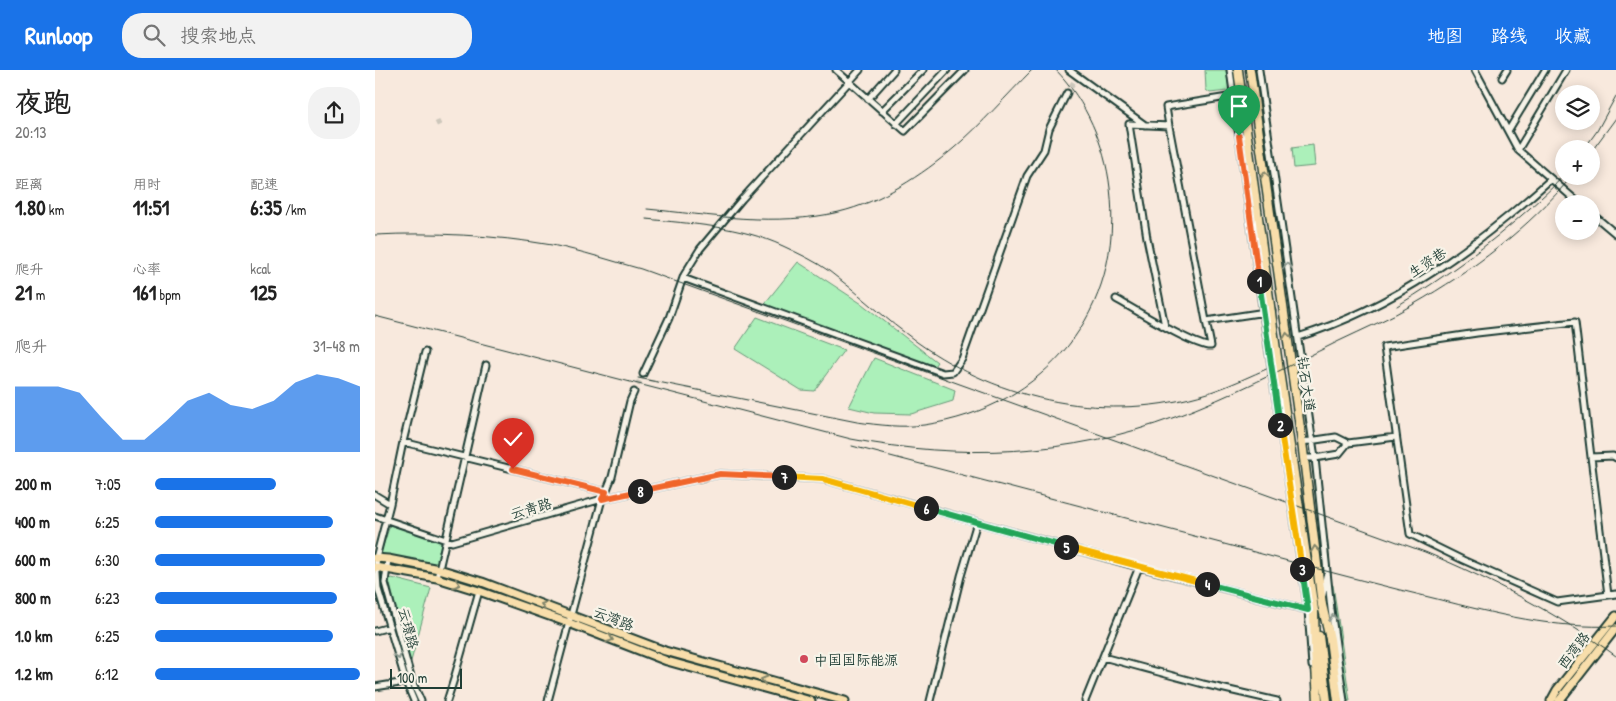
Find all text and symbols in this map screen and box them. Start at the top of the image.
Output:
search box [122,13,472,58]
text: Runloop [25,19,92,51]
icon: search [140,21,168,49]
text: 搜索地点 [180,22,256,48]
text: 地图 [1427,23,1463,48]
text: 路线 [1491,23,1527,48]
text: 收藏 [1555,23,1591,48]
text: 夜跑 [15,83,71,121]
pin [1218,85,1260,136]
map controls [1555,85,1600,240]
button: layers [1555,85,1600,130]
button: share [308,87,360,139]
icon: arrive [1225,92,1253,120]
text: 20:13 [15,121,46,143]
button: + [1555,140,1600,185]
one-way arrow [1261,171,1271,179]
text: 距离 [15,174,43,193]
text: 用时 [133,174,161,193]
text: 配速 [250,174,278,193]
text: 1.80 [15,193,46,222]
text: 11:51 [133,193,169,222]
text: 6:35 [250,193,282,222]
button: − [1555,195,1600,240]
text: km [46,200,64,219]
text: /km [282,200,306,219]
street label: 生资巷 [1404,242,1451,281]
text: 爬升 [15,259,43,278]
text: 心率 [133,259,161,278]
text: kcal [250,259,271,278]
one-way arrow [1283,262,1293,270]
pin: 1 [1247,268,1271,294]
text: 1 [1257,272,1262,291]
text: 21 [15,278,32,307]
text: 161 [133,278,156,307]
text: 125 [250,278,277,307]
text: m [32,285,45,304]
text: bpm [156,285,181,304]
one-way arrow [1283,332,1293,340]
text: 爬升 [15,335,47,357]
text: 31–48 m [313,335,360,357]
street label: 钻石大道 [1294,355,1320,413]
pin: 2 [1267,412,1293,438]
text: 2 [1277,416,1284,435]
pin [492,418,534,469]
icon: check [499,425,527,453]
pin: 7 [771,464,797,490]
text: 7 [781,468,788,487]
text: 200 m [15,473,51,495]
text: 7:05 [95,473,121,495]
pin: 8 [627,478,653,504]
text: 8 [637,482,644,501]
street label: 云青路 [508,493,554,523]
pin: 6 [913,496,939,520]
text: 6 [924,499,929,518]
text: 400 m [15,511,50,533]
text: 6:25 [95,511,119,533]
pin: 5 [1053,534,1079,560]
text: 5 [1064,538,1069,557]
one-way arrow [1310,545,1321,553]
text: 600 m [15,549,50,571]
text: 6:30 [95,549,119,571]
pin: 3 [1289,556,1315,582]
text: 3 [1299,560,1306,579]
pin: 4 [1195,572,1219,596]
text: 4 [1205,575,1210,594]
one-way arrow [452,578,460,588]
text: 800 m [15,587,51,609]
text: 6:23 [95,587,120,609]
one-way arrow [540,601,549,611]
street label: 云湾路 [591,602,637,634]
street label: 云璟路 [394,605,424,651]
one-way arrow [1328,614,1339,622]
text: 1.0 km [15,625,53,647]
text: 6:25 [95,625,119,647]
street label: 西湾路 [1553,628,1593,672]
one-way arrow [605,633,614,643]
place label: 中国国际能源 [814,650,898,669]
one-way arrow [392,652,403,660]
marker: 中国国际能源 [798,653,810,665]
text: 1.2 km [15,663,53,685]
text: 6:12 [95,663,118,685]
scale bar [390,666,463,689]
text: 100 m [397,668,427,687]
one-way arrow [761,675,769,685]

